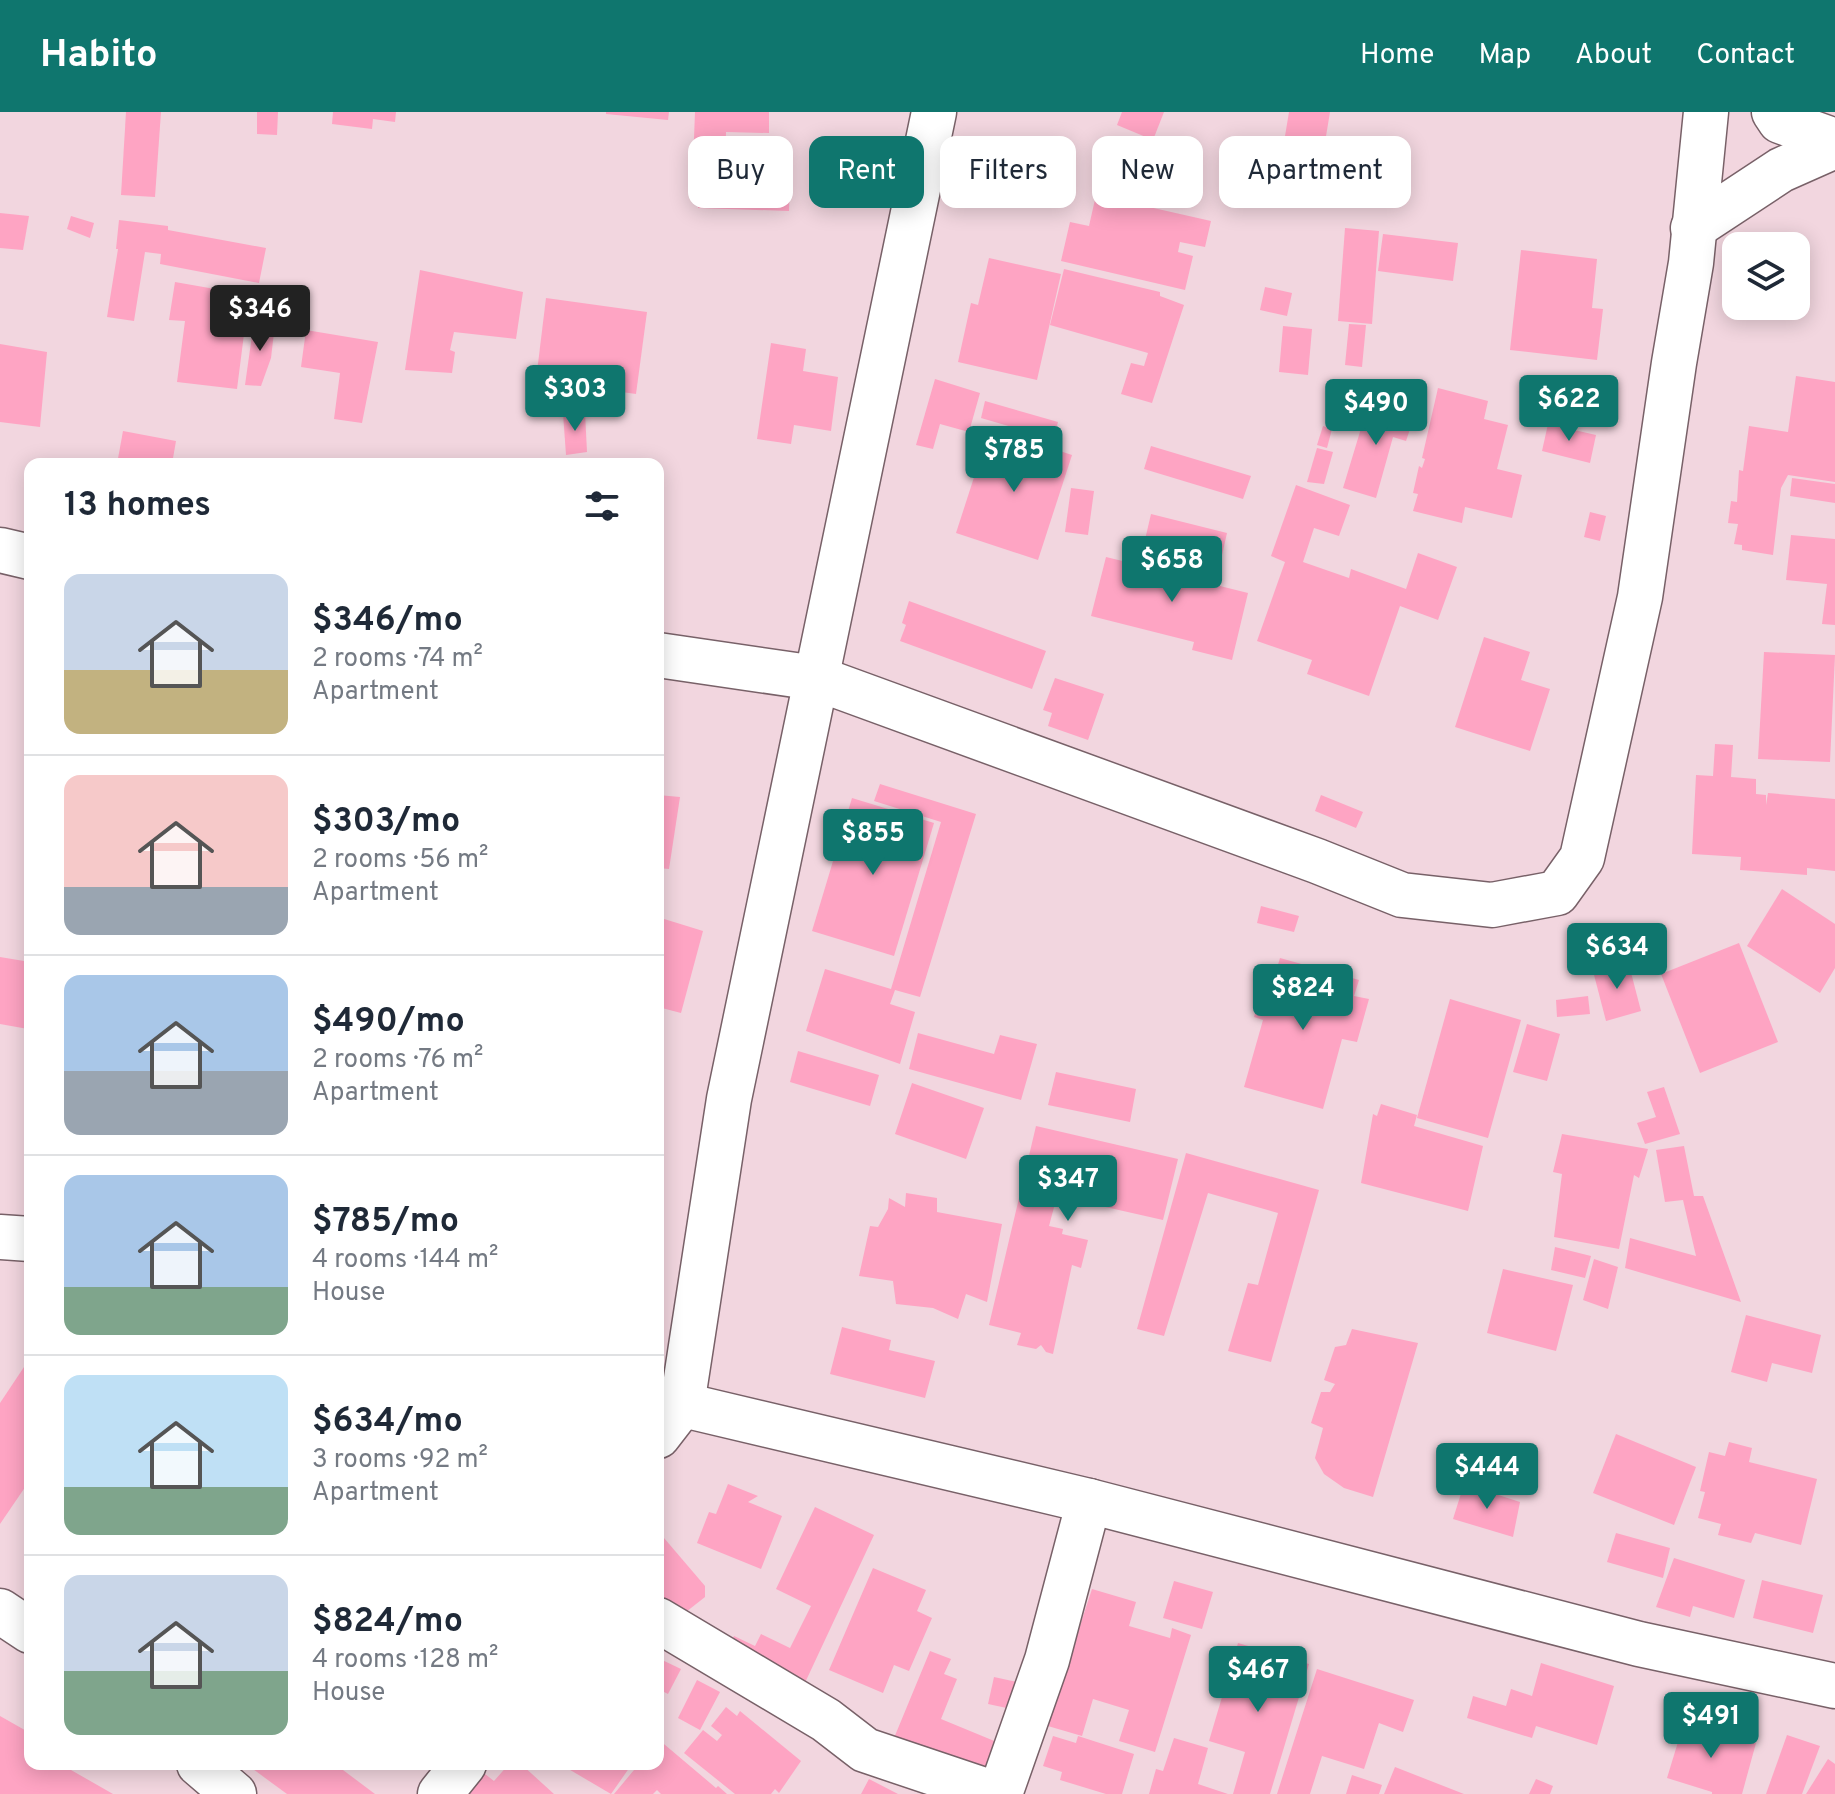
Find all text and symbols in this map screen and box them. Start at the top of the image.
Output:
text: Habito [40,32,158,81]
text: Home [1360,38,1434,74]
text: Map [1478,38,1531,74]
text: About [1575,38,1652,74]
text: Contact [1696,38,1795,74]
chip: Buy [688,136,793,208]
chip: Rent [809,136,924,208]
chip: Filters [940,136,1076,208]
chip: New [1092,136,1203,208]
chip: Apartment [1219,136,1411,208]
map controls [1722,232,1810,320]
button: layers [1722,232,1810,320]
pin: $346 [213,285,307,353]
text: $346 [228,294,292,327]
pin: $303 [528,365,622,433]
text: $303 [543,374,607,407]
pin: $622 [1522,375,1616,443]
pin: $490 [1329,379,1423,447]
text: $622 [1537,384,1601,417]
text: $490 [1343,388,1409,421]
pin: $785 [967,426,1061,494]
text: $785 [983,435,1045,468]
icon: filters [580,484,624,528]
text: 13 homes [64,485,211,528]
pin: $658 [1125,536,1219,604]
text: $658 [1140,545,1204,578]
text: $346/mo [312,600,463,643]
icon: home [128,606,224,702]
text: 2 rooms · 74 m² [312,643,483,676]
text: Apartment [312,676,439,709]
text: $303/mo [312,801,460,844]
icon: home [128,807,224,903]
pin: $855 [826,809,920,877]
text: $855 [841,818,905,851]
text: 2 rooms · 56 m² [312,844,488,877]
text: Apartment [312,877,439,910]
pin: $634 [1570,923,1664,991]
text: $634 [1585,932,1649,965]
pin: $824 [1256,964,1350,1032]
text: $824 [1271,973,1335,1006]
text: $490/mo [312,1001,465,1044]
icon: home [128,1007,224,1103]
text: 2 rooms · 76 m² [312,1044,484,1077]
text: Apartment [312,1077,439,1110]
pin: $347 [1021,1155,1115,1223]
text: $347 [1037,1164,1099,1197]
text: $785/mo [312,1201,459,1244]
icon: home [128,1207,224,1303]
text: 4 rooms · 144 m² [312,1244,498,1277]
text: House [312,1277,385,1310]
text: $634/mo [312,1401,463,1444]
icon: home [128,1407,224,1503]
pin: $444 [1440,1443,1534,1511]
text: 3 rooms · 92 m² [312,1444,488,1477]
text: $444 [1454,1452,1520,1485]
text: Apartment [312,1477,439,1510]
text: $824/mo [312,1601,463,1644]
icon: home [128,1607,224,1703]
text: 4 rooms · 128 m² [312,1644,499,1677]
pin: $467 [1211,1646,1305,1714]
text: $467 [1227,1655,1289,1688]
text: House [312,1677,385,1710]
pin: $491 [1664,1692,1758,1760]
text: $491 [1682,1701,1740,1734]

